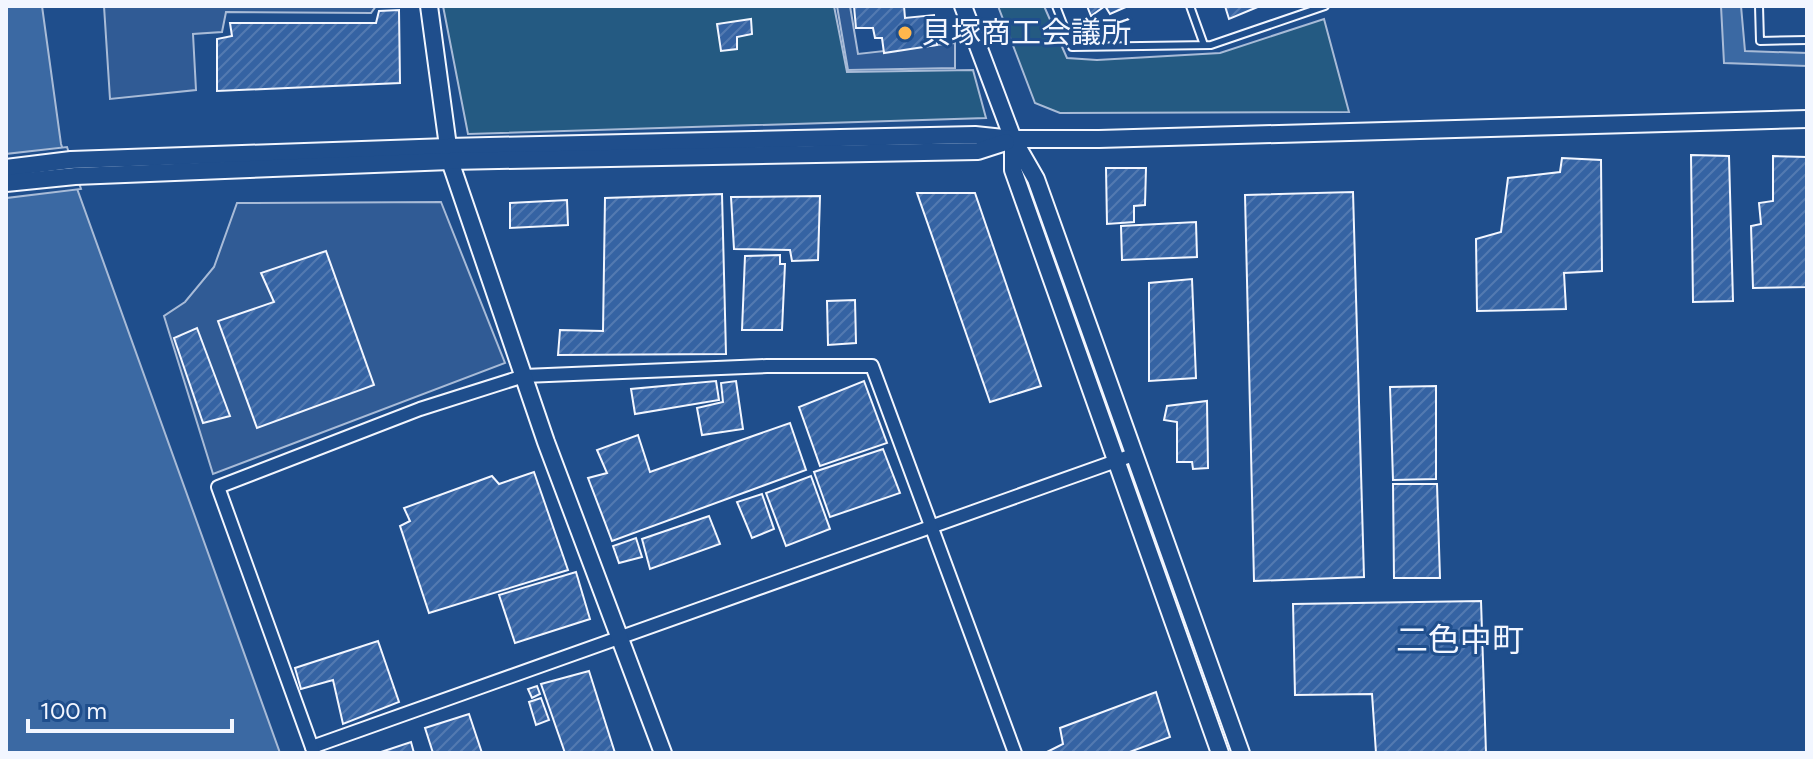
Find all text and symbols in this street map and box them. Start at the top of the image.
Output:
place label: 貝塚商工会議所 [921,14,1131,51]
marker: 貝塚商工会議所 [896,24,914,42]
district label: 二色中町 [1396,621,1524,659]
scale bar [28,683,232,733]
text: 100 m [40,696,107,725]

